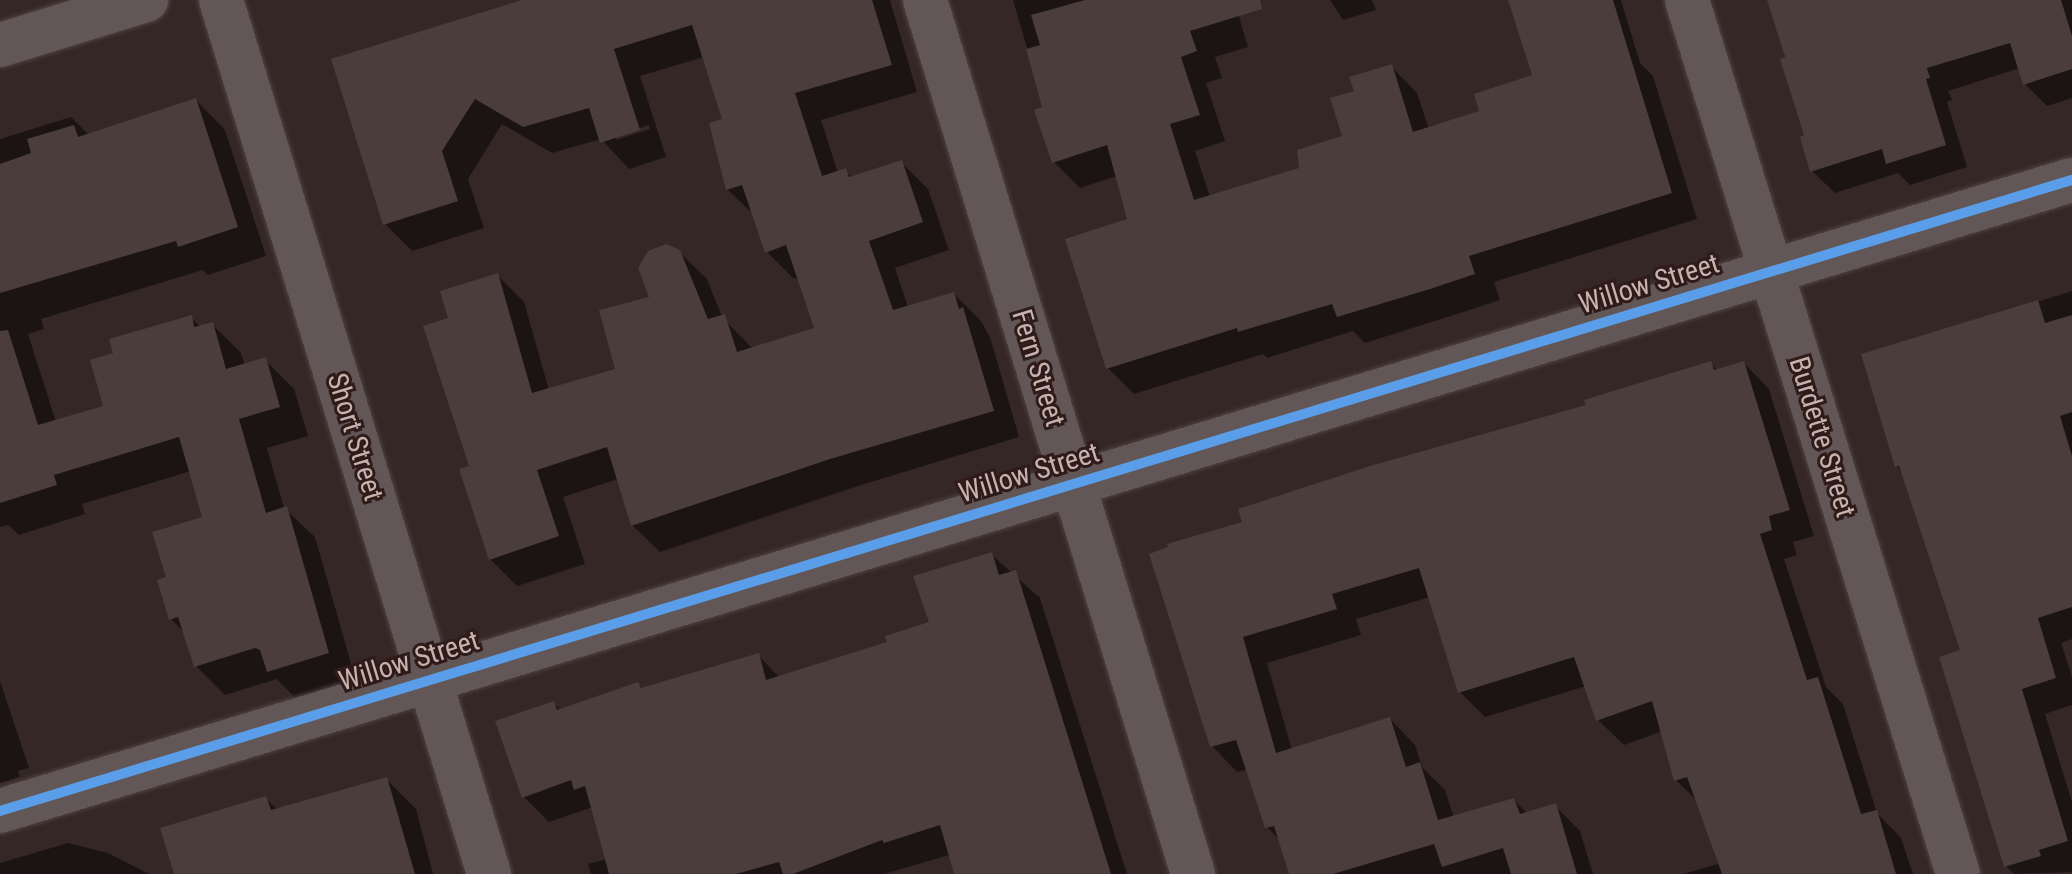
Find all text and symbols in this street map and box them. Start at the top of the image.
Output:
street label: Willow Street [1575,247,1723,321]
street label: Fern Street [1004,306,1072,430]
street label: Burdette Street [1782,353,1862,521]
street label: Short Street [320,369,390,505]
street label: Willow Street [955,436,1103,510]
street label: Willow Street [335,624,483,698]

